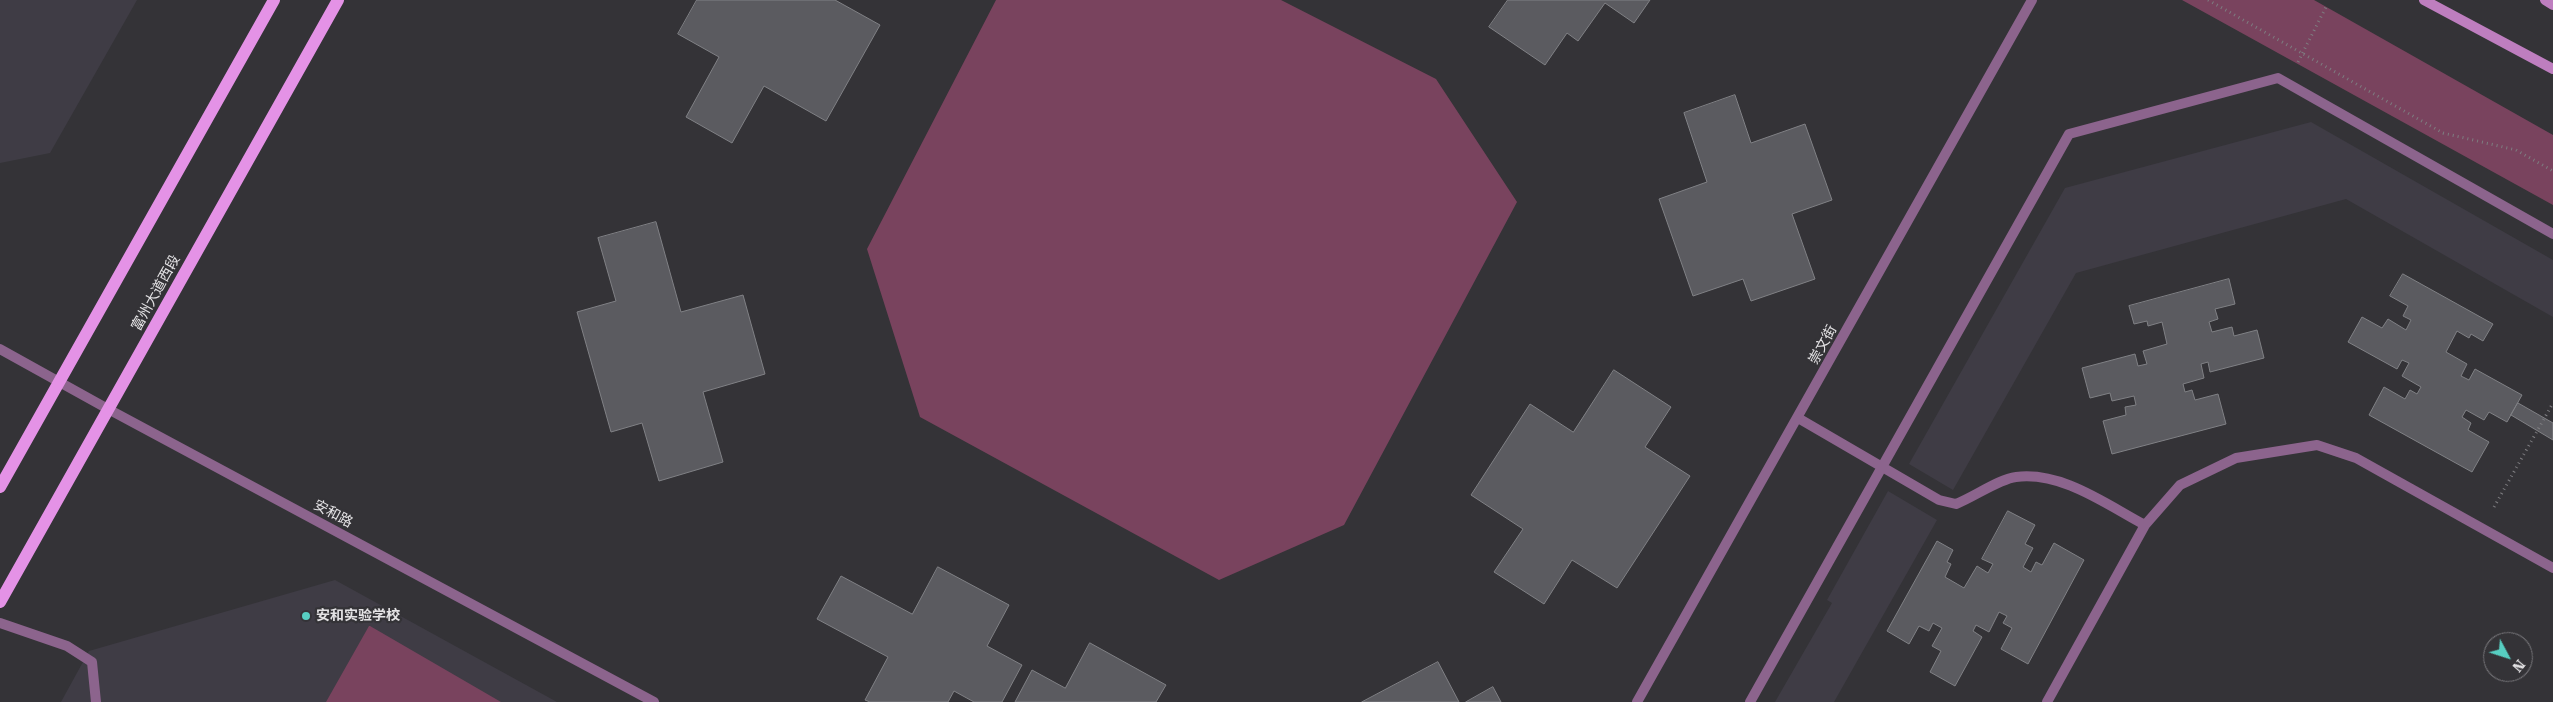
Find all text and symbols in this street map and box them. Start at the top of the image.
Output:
street label: 富州大道西段 [128,252,184,334]
street label: 崇文街 [1805,323,1841,367]
street label: 安和路 [311,497,355,531]
place label: 安和实验学校 [316,608,400,624]
marker: 安和实验学校 [300,610,312,622]
north arrow [2483,632,2533,682]
text: N [2509,657,2528,675]

